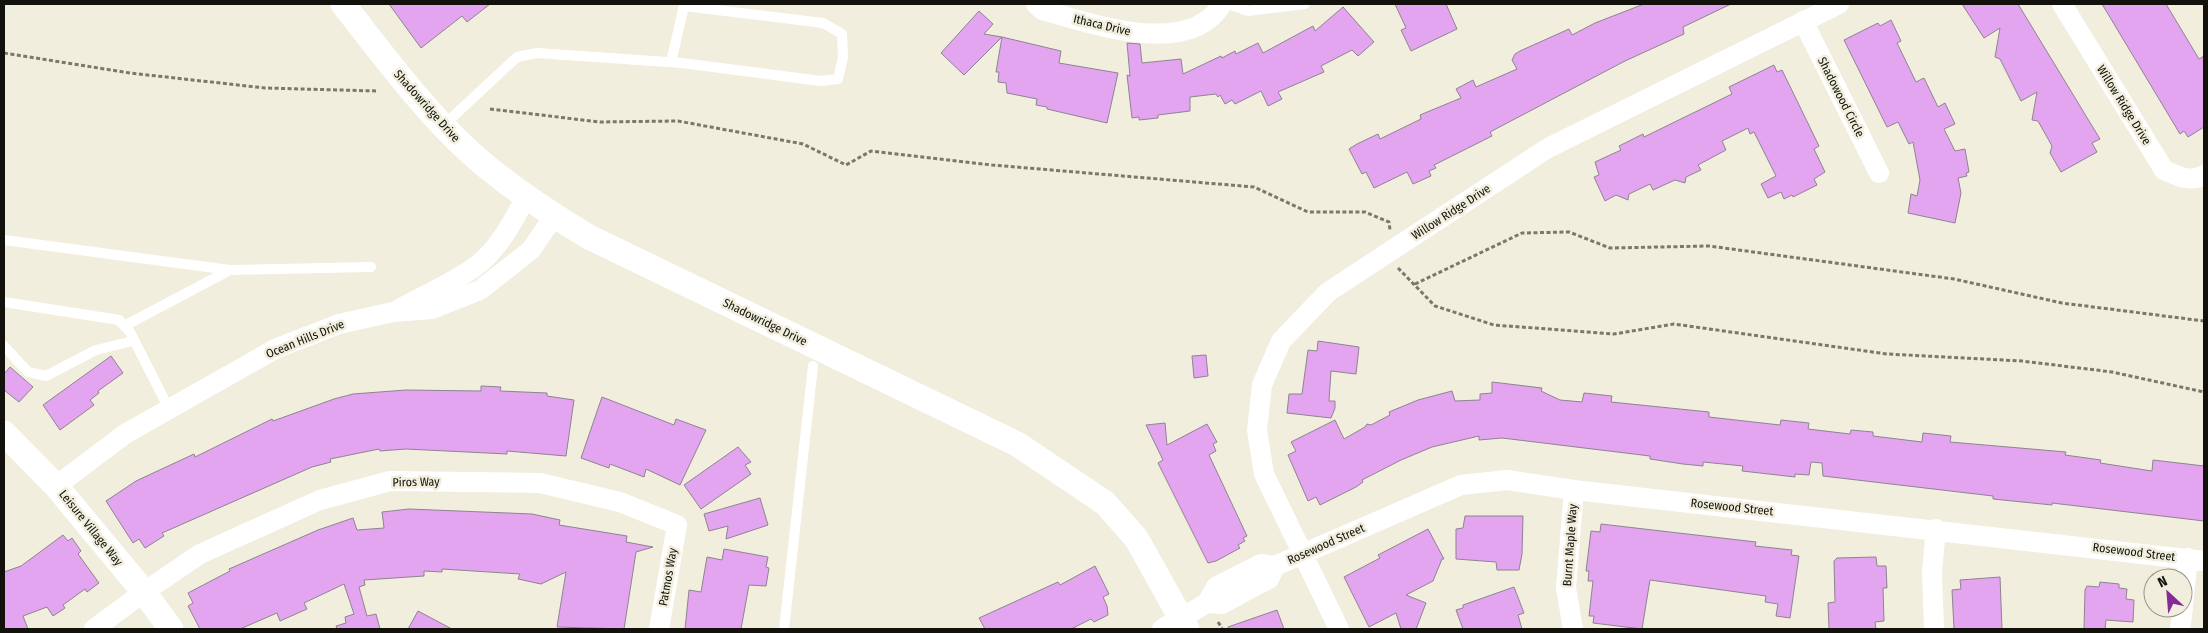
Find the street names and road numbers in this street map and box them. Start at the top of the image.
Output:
street label: Ithaca Drive [1072,12,1132,38]
street label: Shadowood Circle [1815,55,1867,139]
street label: Willow Ridge Drive [2094,63,2154,147]
street label: Shadowridge Drive [391,67,463,145]
street label: Willow Ridge Drive [1409,181,1493,243]
street label: Shadowridge Drive [721,296,809,348]
street label: Ocean Hills Drive [264,317,346,361]
street label: Piros Way [392,475,440,489]
street label: Leisure Village Way [56,487,126,569]
street label: Rosewood Street [1690,496,1774,518]
street label: Burnt Maple Way [1560,503,1580,587]
street label: Rosewood Street [1285,521,1367,567]
street label: Rosewood Street [2092,540,2176,564]
street label: Patmos Way [656,546,680,607]

